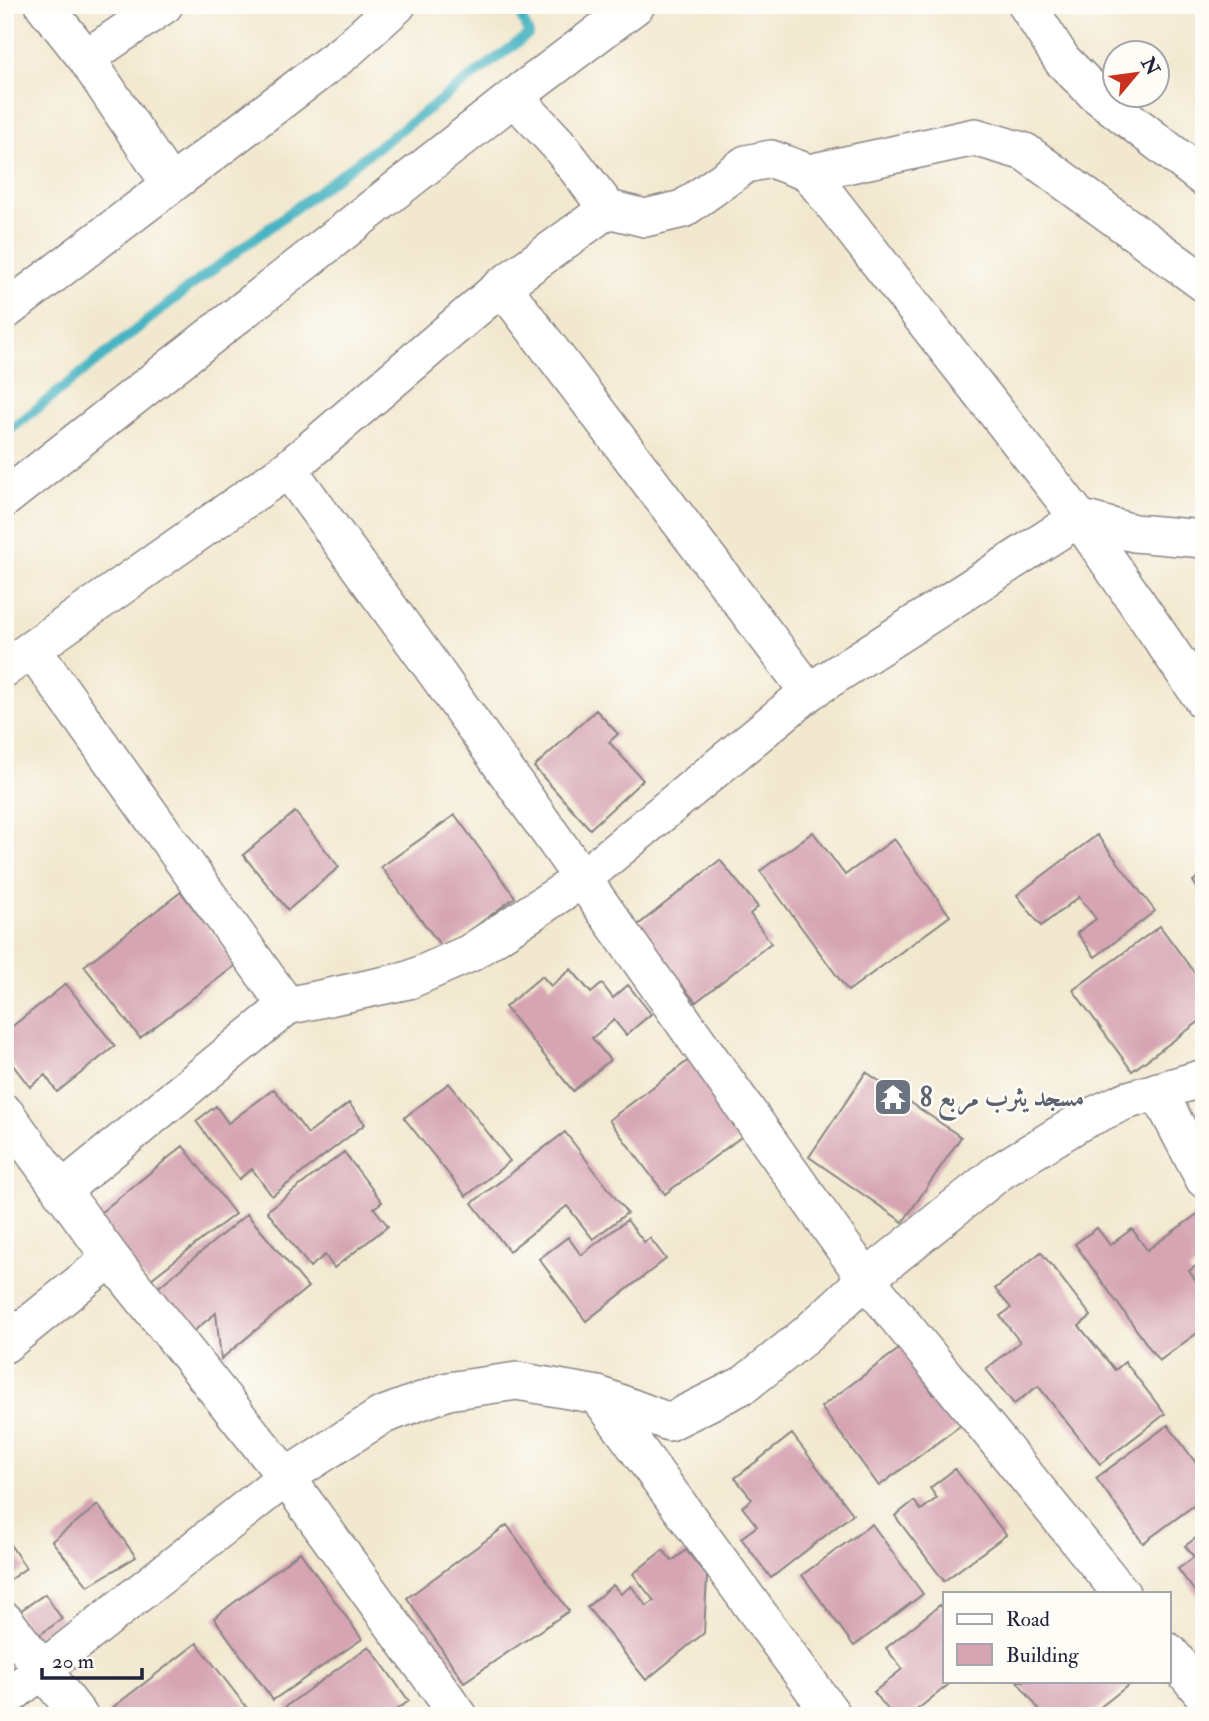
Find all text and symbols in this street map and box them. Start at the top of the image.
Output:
north arrow [1100,38,1170,108]
text: N [1135,52,1165,80]
temple icon: مسجد يثرب مربع 8 [872,1076,914,1118]
place label: مسجد يثرب مربع 8 [920,1082,1084,1121]
legend [943,1592,1170,1682]
text: Road [1006,1606,1051,1633]
scale bar [42,1637,142,1681]
text: Building [1006,1642,1079,1669]
text: 20 m [52,1648,94,1675]

